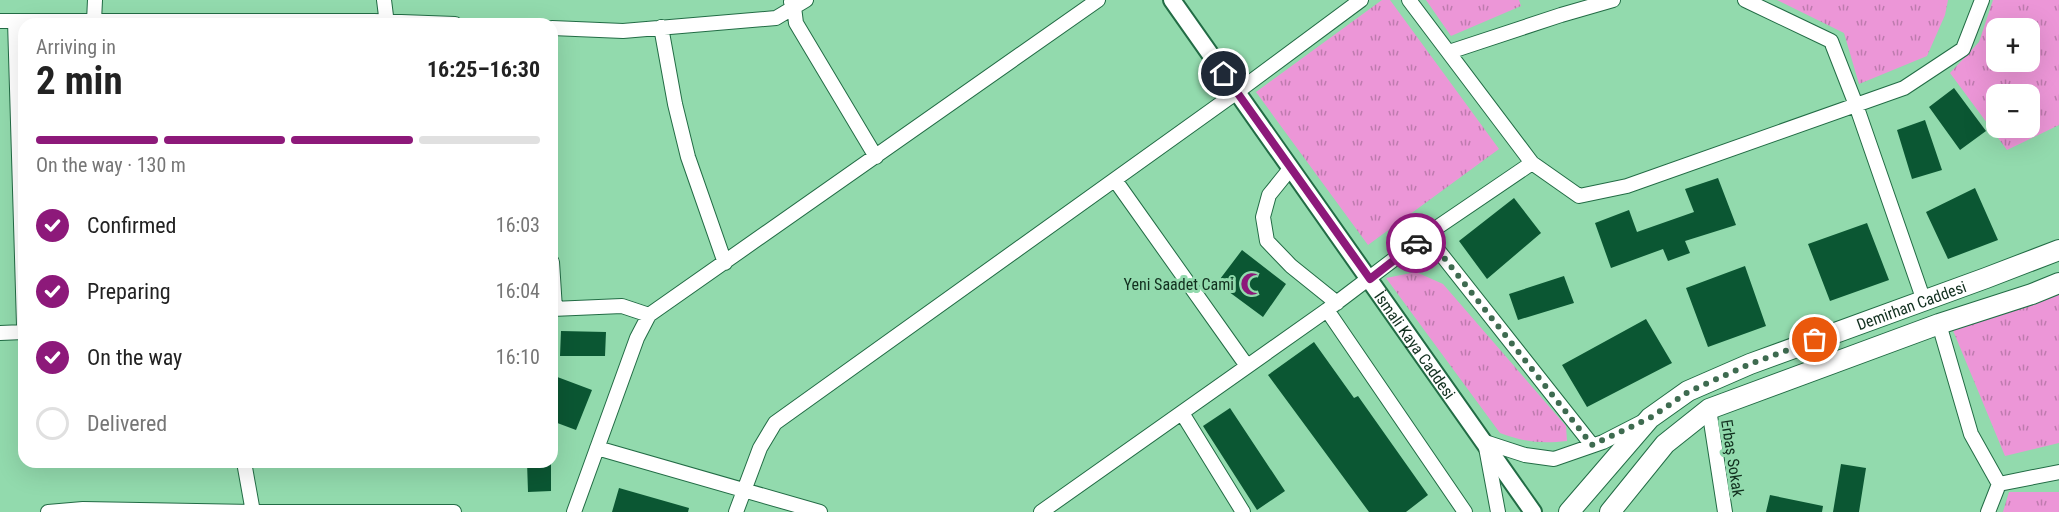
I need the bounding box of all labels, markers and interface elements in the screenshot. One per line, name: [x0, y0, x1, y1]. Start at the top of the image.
map controls: [1986, 18, 2040, 138]
button: +: [1986, 18, 2040, 72]
text: Arriving in: [36, 35, 116, 59]
pin: [1198, 48, 1249, 99]
text: 16:25–16:30: [427, 57, 540, 82]
icon: home: [1207, 57, 1240, 90]
text: 2 min: [36, 58, 123, 104]
button: −: [1986, 84, 2040, 138]
text: On the way · 130 m: [36, 153, 186, 177]
icon: check: [36, 209, 69, 242]
text: Confirmed: [87, 213, 176, 238]
text: 16:03: [496, 213, 540, 237]
courier: [1386, 213, 1446, 273]
icon: car: [1400, 227, 1433, 260]
mosque icon: Yeni Saadet Cami: [1239, 271, 1265, 297]
icon: check: [36, 275, 69, 308]
place label: Yeni Saadet Cami: [1124, 275, 1234, 294]
street label: Demirhan Caddesi: [1854, 277, 1969, 334]
text: Preparing: [87, 279, 171, 304]
text: 16:04: [496, 279, 540, 303]
street label: İsmali Kaya Caddesi: [1370, 288, 1459, 403]
pin: [1789, 314, 1840, 365]
icon: bag: [1798, 323, 1831, 356]
icon: check: [36, 341, 69, 374]
text: On the way: [87, 345, 182, 370]
text: 16:10: [496, 345, 540, 369]
text: Delivered: [87, 411, 167, 436]
street label: Erbaş Sokak: [1717, 418, 1748, 499]

